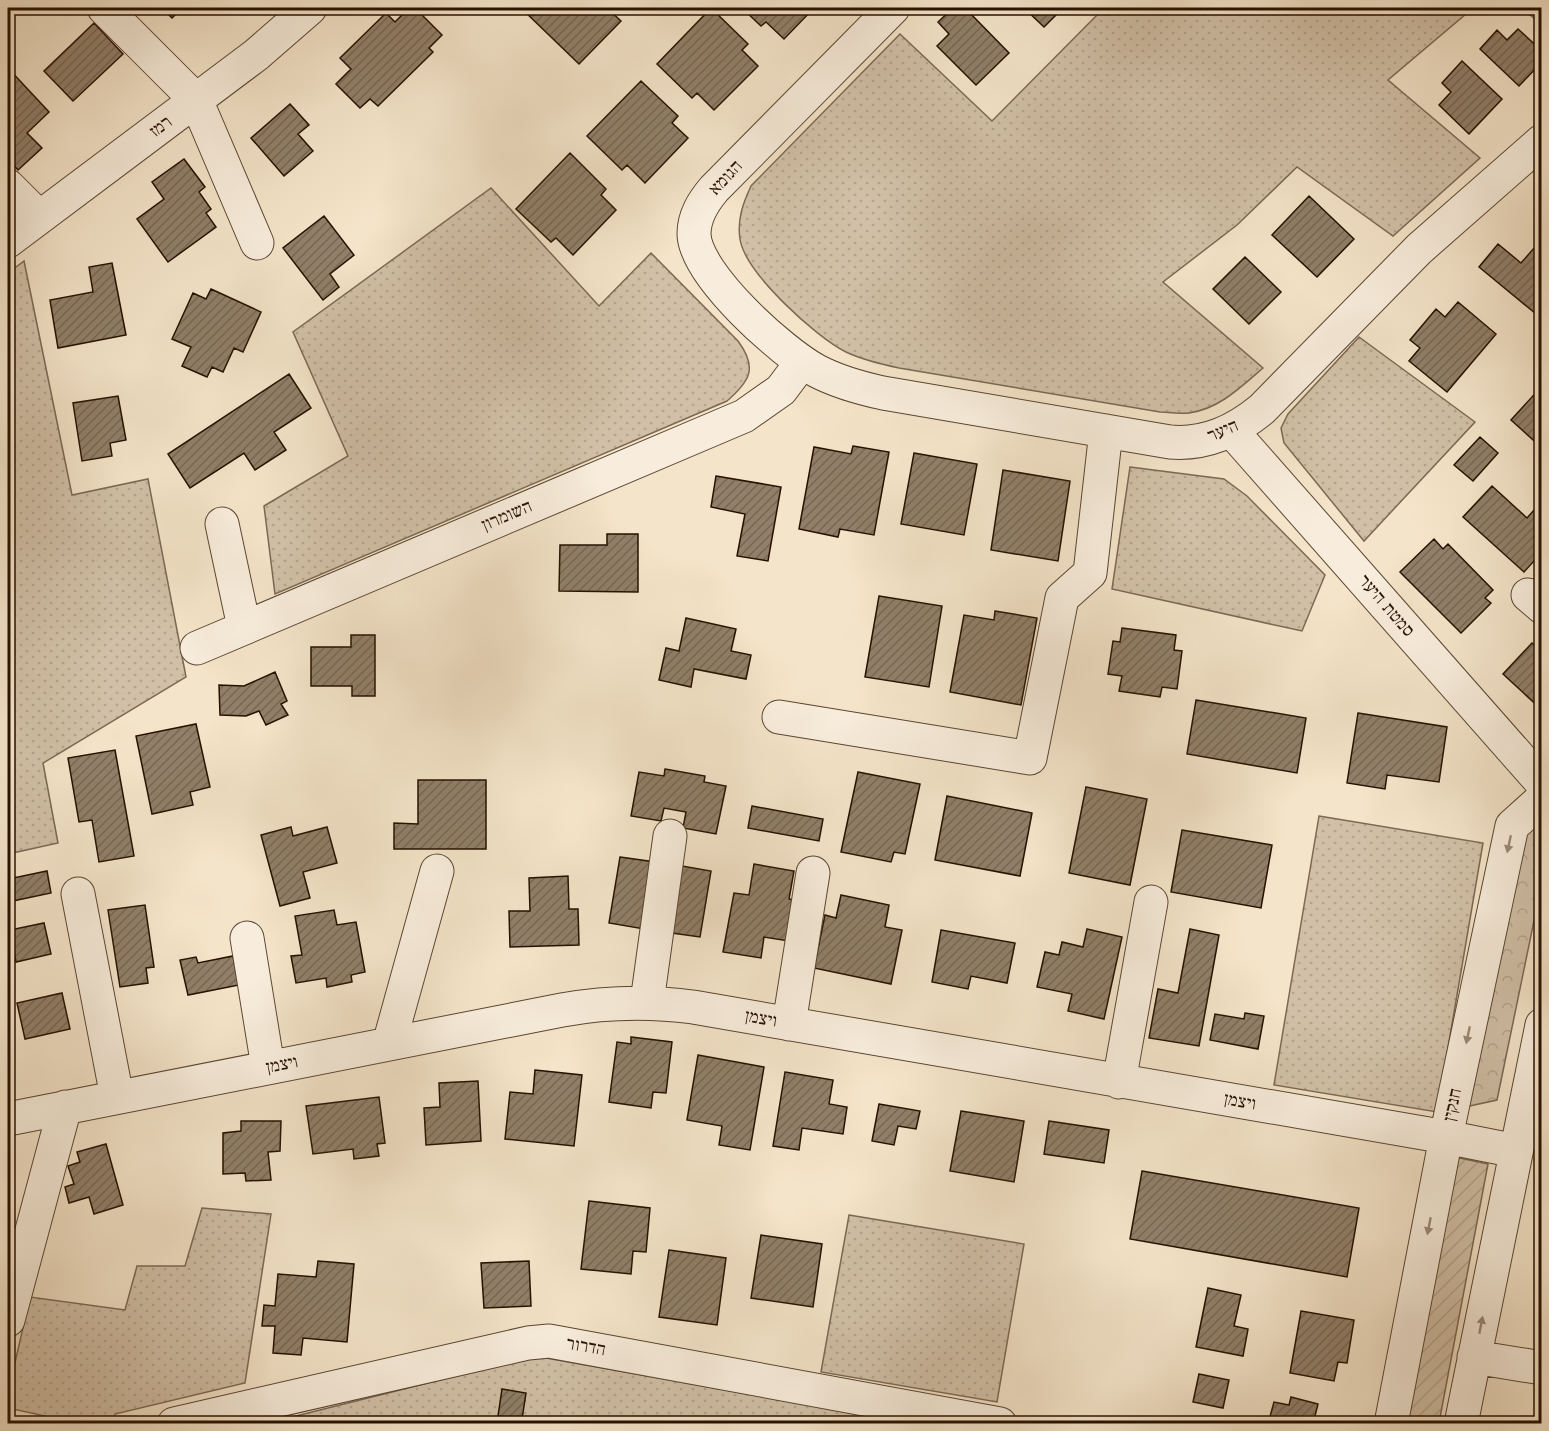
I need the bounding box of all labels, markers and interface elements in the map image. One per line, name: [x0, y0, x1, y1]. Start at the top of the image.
street label: רמז: [146, 113, 176, 141]
street label: הגומא: [706, 157, 746, 199]
street label: היער: [1205, 417, 1241, 445]
street label: השומרון: [479, 497, 535, 535]
street label: סמטת היער: [1355, 572, 1417, 640]
one-way arrow: [1503, 835, 1513, 853]
street label: ויצמן: [744, 1007, 778, 1031]
one-way arrow: [1463, 1025, 1472, 1044]
street label: ויצמן: [264, 1053, 300, 1077]
street label: חנקין: [1441, 1087, 1465, 1123]
street label: ויצמן: [1223, 1090, 1257, 1114]
one-way arrow: [1424, 1216, 1433, 1235]
one-way arrow: [1477, 1315, 1486, 1334]
street label: הדרור: [565, 1335, 607, 1359]

